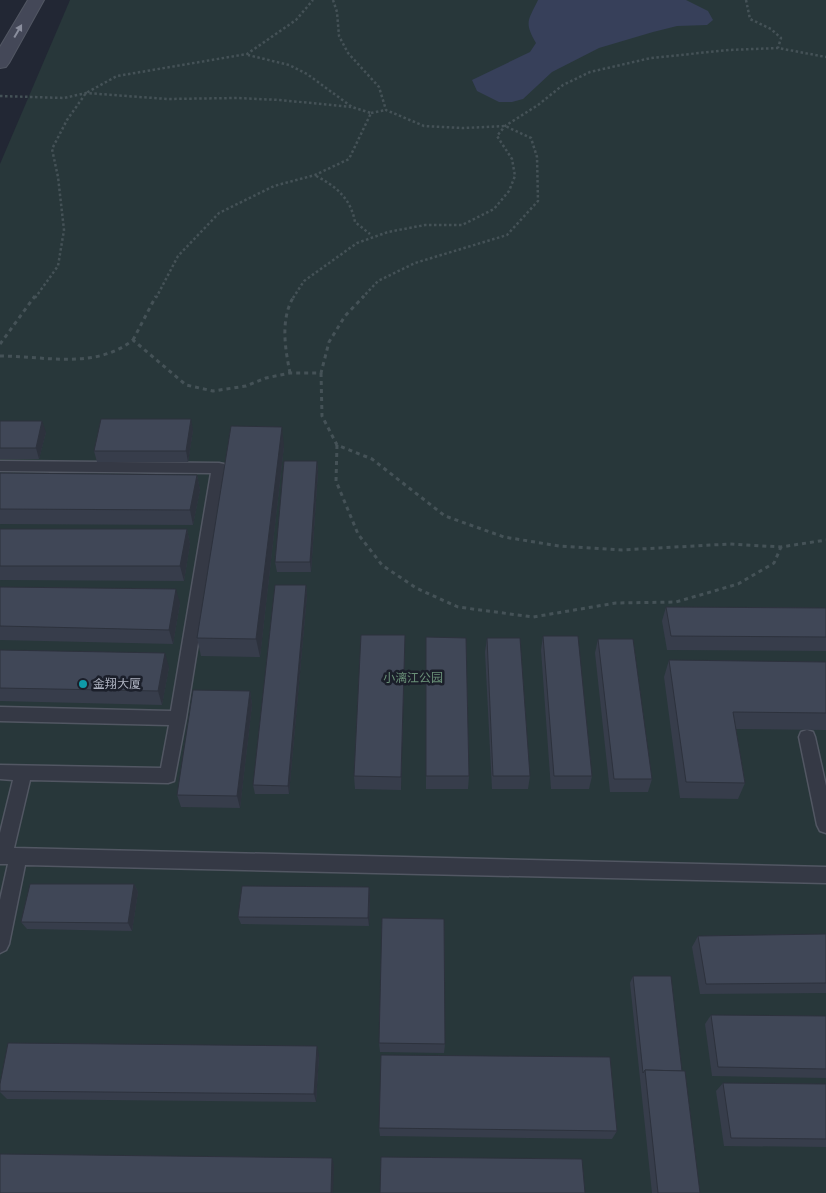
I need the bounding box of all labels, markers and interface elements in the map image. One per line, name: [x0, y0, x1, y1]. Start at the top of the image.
one-way arrow: [14, 24, 22, 39]
park label: 小漓江公园: [383, 670, 443, 685]
place label: 金翔大厦: [93, 676, 141, 691]
marker: 金翔大厦: [77, 678, 89, 690]

